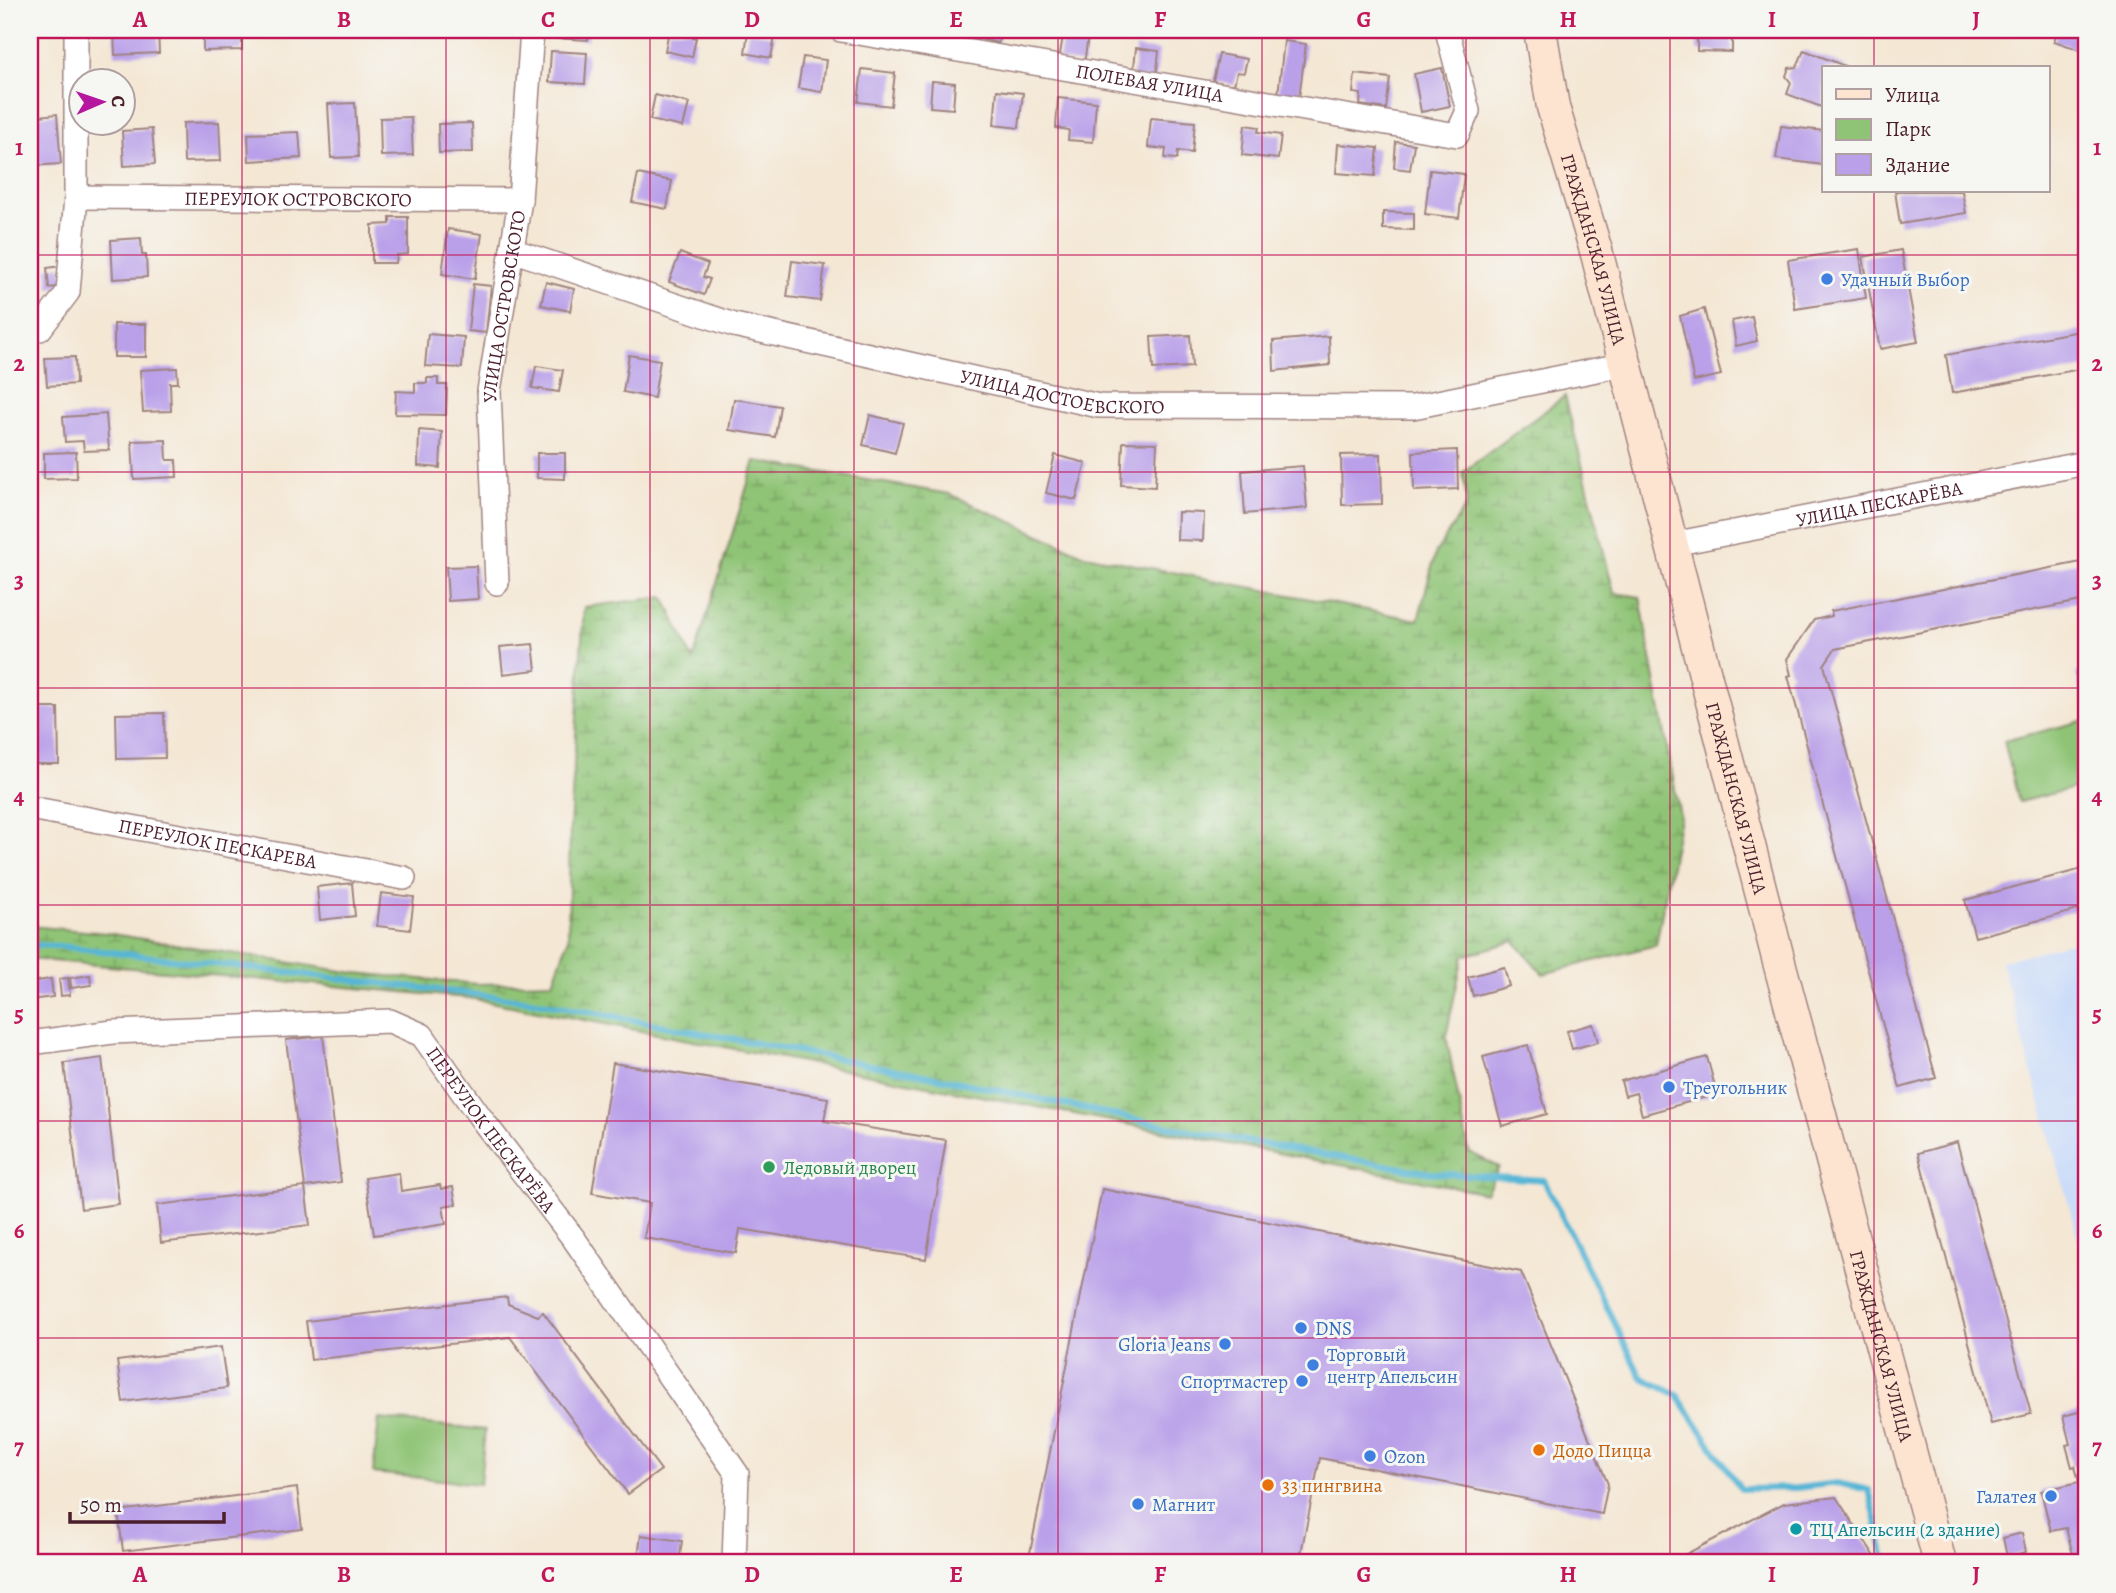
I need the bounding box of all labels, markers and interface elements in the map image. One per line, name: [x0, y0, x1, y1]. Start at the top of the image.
text: A: [132, 4, 148, 35]
text: B: [337, 4, 351, 35]
text: C: [541, 4, 555, 35]
text: D: [744, 4, 760, 35]
text: E: [949, 4, 963, 35]
text: F: [1154, 4, 1167, 35]
text: G: [1356, 4, 1372, 35]
text: H: [1559, 4, 1577, 35]
text: I: [1768, 4, 1776, 35]
text: J: [1972, 4, 1980, 35]
street label: ПОЛЕВАЯ УЛИЦА: [1074, 58, 1226, 109]
north arrow: [66, 66, 136, 136]
legend: [1822, 66, 2050, 192]
text: Улица: [1885, 81, 1940, 109]
text: С: [105, 95, 131, 108]
text: Парк: [1885, 115, 1931, 143]
text: 1: [15, 132, 23, 163]
text: 1: [2093, 132, 2101, 163]
street label: ГРАЖДАНСКАЯ УЛИЦА: [1554, 151, 1632, 349]
text: Здание: [1885, 151, 1950, 179]
street label: ПЕРЕУЛОК ОСТРОВСКОГО: [184, 186, 412, 213]
street label: УЛИЦА ОСТРОВСКОГО: [477, 208, 532, 403]
place label: Удачный Выбор: [1841, 267, 1970, 293]
marker: Удачный Выбор: [1819, 271, 1835, 287]
text: 2: [13, 348, 25, 379]
text: 2: [2091, 348, 2103, 379]
street label: УЛИЦА ДОСТОЕВСКОГО: [958, 364, 1164, 420]
street label: УЛИЦА ПЕСКАРЁВА: [1794, 475, 1965, 534]
text: 3: [14, 565, 24, 596]
text: 3: [2092, 565, 2102, 596]
street label: ГРАЖДАНСКАЯ УЛИЦА: [1699, 699, 1773, 898]
text: 4: [14, 781, 25, 812]
text: 4: [2092, 781, 2103, 812]
street label: ПЕРЕУЛОК ПЕСКАРЕВА: [116, 813, 320, 876]
text: 5: [14, 998, 24, 1029]
text: 5: [2092, 998, 2102, 1029]
street label: ПЕРЕУЛОК ПЕСКАРЁВА: [420, 1041, 562, 1219]
place label: Треугольник: [1683, 1075, 1788, 1101]
marker: Треугольник: [1661, 1079, 1677, 1095]
place label: Ледовый дворец: [783, 1155, 916, 1181]
marker: Ледовый дворец: [761, 1159, 777, 1175]
text: 6: [14, 1215, 25, 1246]
text: 6: [2092, 1215, 2103, 1246]
street label: ГРАЖДАНСКАЯ УЛИЦА: [1843, 1247, 1919, 1446]
place label: DNS: [1315, 1316, 1352, 1342]
marker: DNS: [1293, 1320, 1309, 1336]
place label: Gloria Jeans: [1118, 1332, 1211, 1358]
marker: Gloria Jeans: [1217, 1336, 1233, 1352]
place label: Торговый центр Апельсин: [1327, 1342, 1458, 1390]
marker: Торговый центр Апельсин: [1305, 1357, 1321, 1373]
place label: Спортмастер: [1181, 1369, 1288, 1395]
marker: Спортмастер: [1294, 1373, 1310, 1389]
text: 7: [14, 1431, 24, 1462]
text: 7: [2092, 1431, 2102, 1462]
place label: Додо Пицца: [1553, 1438, 1652, 1464]
marker: Додо Пицца: [1531, 1442, 1547, 1458]
place label: Ozon: [1384, 1444, 1426, 1470]
marker: Ozon: [1362, 1448, 1378, 1464]
place label: 33 пингвина: [1282, 1473, 1383, 1499]
marker: 33 пингвина: [1260, 1477, 1276, 1493]
scale bar: [70, 1481, 224, 1525]
place label: Галатея: [1976, 1484, 2037, 1510]
marker: Галатея: [2043, 1488, 2059, 1504]
text: 50 m: [80, 1491, 122, 1519]
place label: Магнит: [1152, 1492, 1216, 1518]
marker: Магнит: [1130, 1496, 1146, 1512]
place label: ТЦ Апельсин (2 здание): [1810, 1517, 2000, 1543]
marker: ТЦ Апельсин (2 здание): [1788, 1521, 1804, 1537]
text: A: [132, 1559, 148, 1590]
text: B: [337, 1559, 351, 1590]
text: C: [541, 1559, 555, 1590]
text: D: [744, 1559, 760, 1590]
text: E: [949, 1559, 963, 1590]
text: F: [1154, 1559, 1167, 1590]
text: G: [1356, 1559, 1372, 1590]
text: H: [1559, 1559, 1577, 1590]
text: I: [1768, 1559, 1776, 1590]
text: J: [1972, 1559, 1980, 1590]

